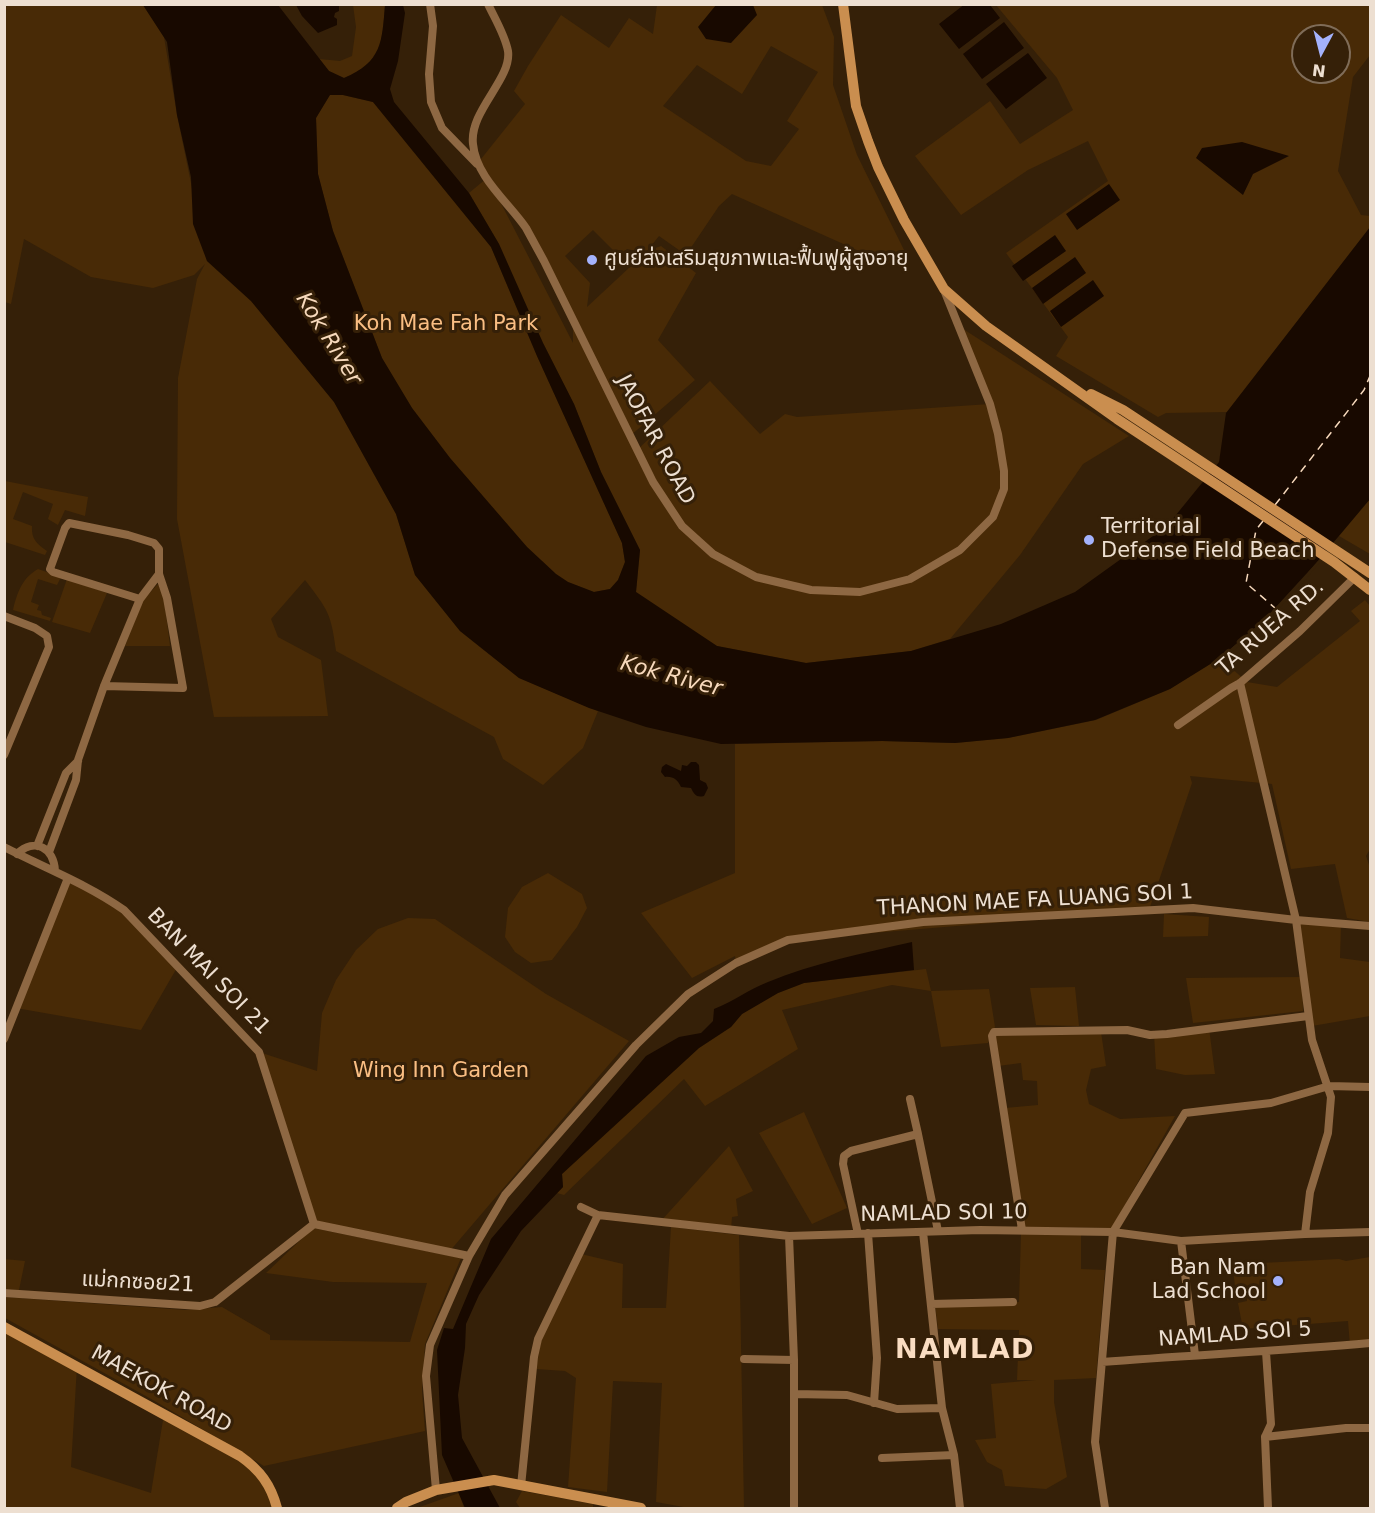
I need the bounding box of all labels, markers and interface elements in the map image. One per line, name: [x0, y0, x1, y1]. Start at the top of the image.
north arrow: [1291, 24, 1351, 84]
text: N: [1311, 60, 1327, 81]
place label: ศูนย์ส่งเสริมสุขภาพและฟื้นฟูผู้สูงอายุ: [604, 247, 909, 273]
marker: ศูนย์ส่งเสริมสุขภาพและฟื้นฟูผู้สูงอายุ: [585, 253, 599, 267]
water label: Kok River: [289, 288, 367, 390]
park label: Koh Mae Fah Park: [354, 312, 538, 338]
street label: JAOFAR ROAD: [610, 371, 700, 509]
place label: Territorial Defense Field Beach: [1101, 515, 1314, 565]
marker: Territorial Defense Field Beach: [1082, 533, 1096, 547]
street label: TA RUEA RD.: [1212, 575, 1330, 681]
water label: Kok River: [617, 651, 725, 703]
street label: THANON MAE FA LUANG SOI 1: [876, 880, 1194, 922]
street label: BAN MAI SOI 21: [141, 904, 275, 1040]
park label: Wing Inn Garden: [353, 1059, 529, 1085]
street label: NAMLAD SOI 10: [860, 1200, 1028, 1228]
place label: Ban Nam Lad School: [1152, 1256, 1266, 1306]
street label: แม่กกซอย21: [81, 1267, 195, 1299]
marker: Ban Nam Lad School: [1271, 1274, 1285, 1288]
street label: NAMLAD SOI 5: [1157, 1317, 1313, 1353]
district label: NAMLAD: [895, 1335, 1035, 1367]
street label: MAEKOK ROAD: [86, 1341, 236, 1439]

